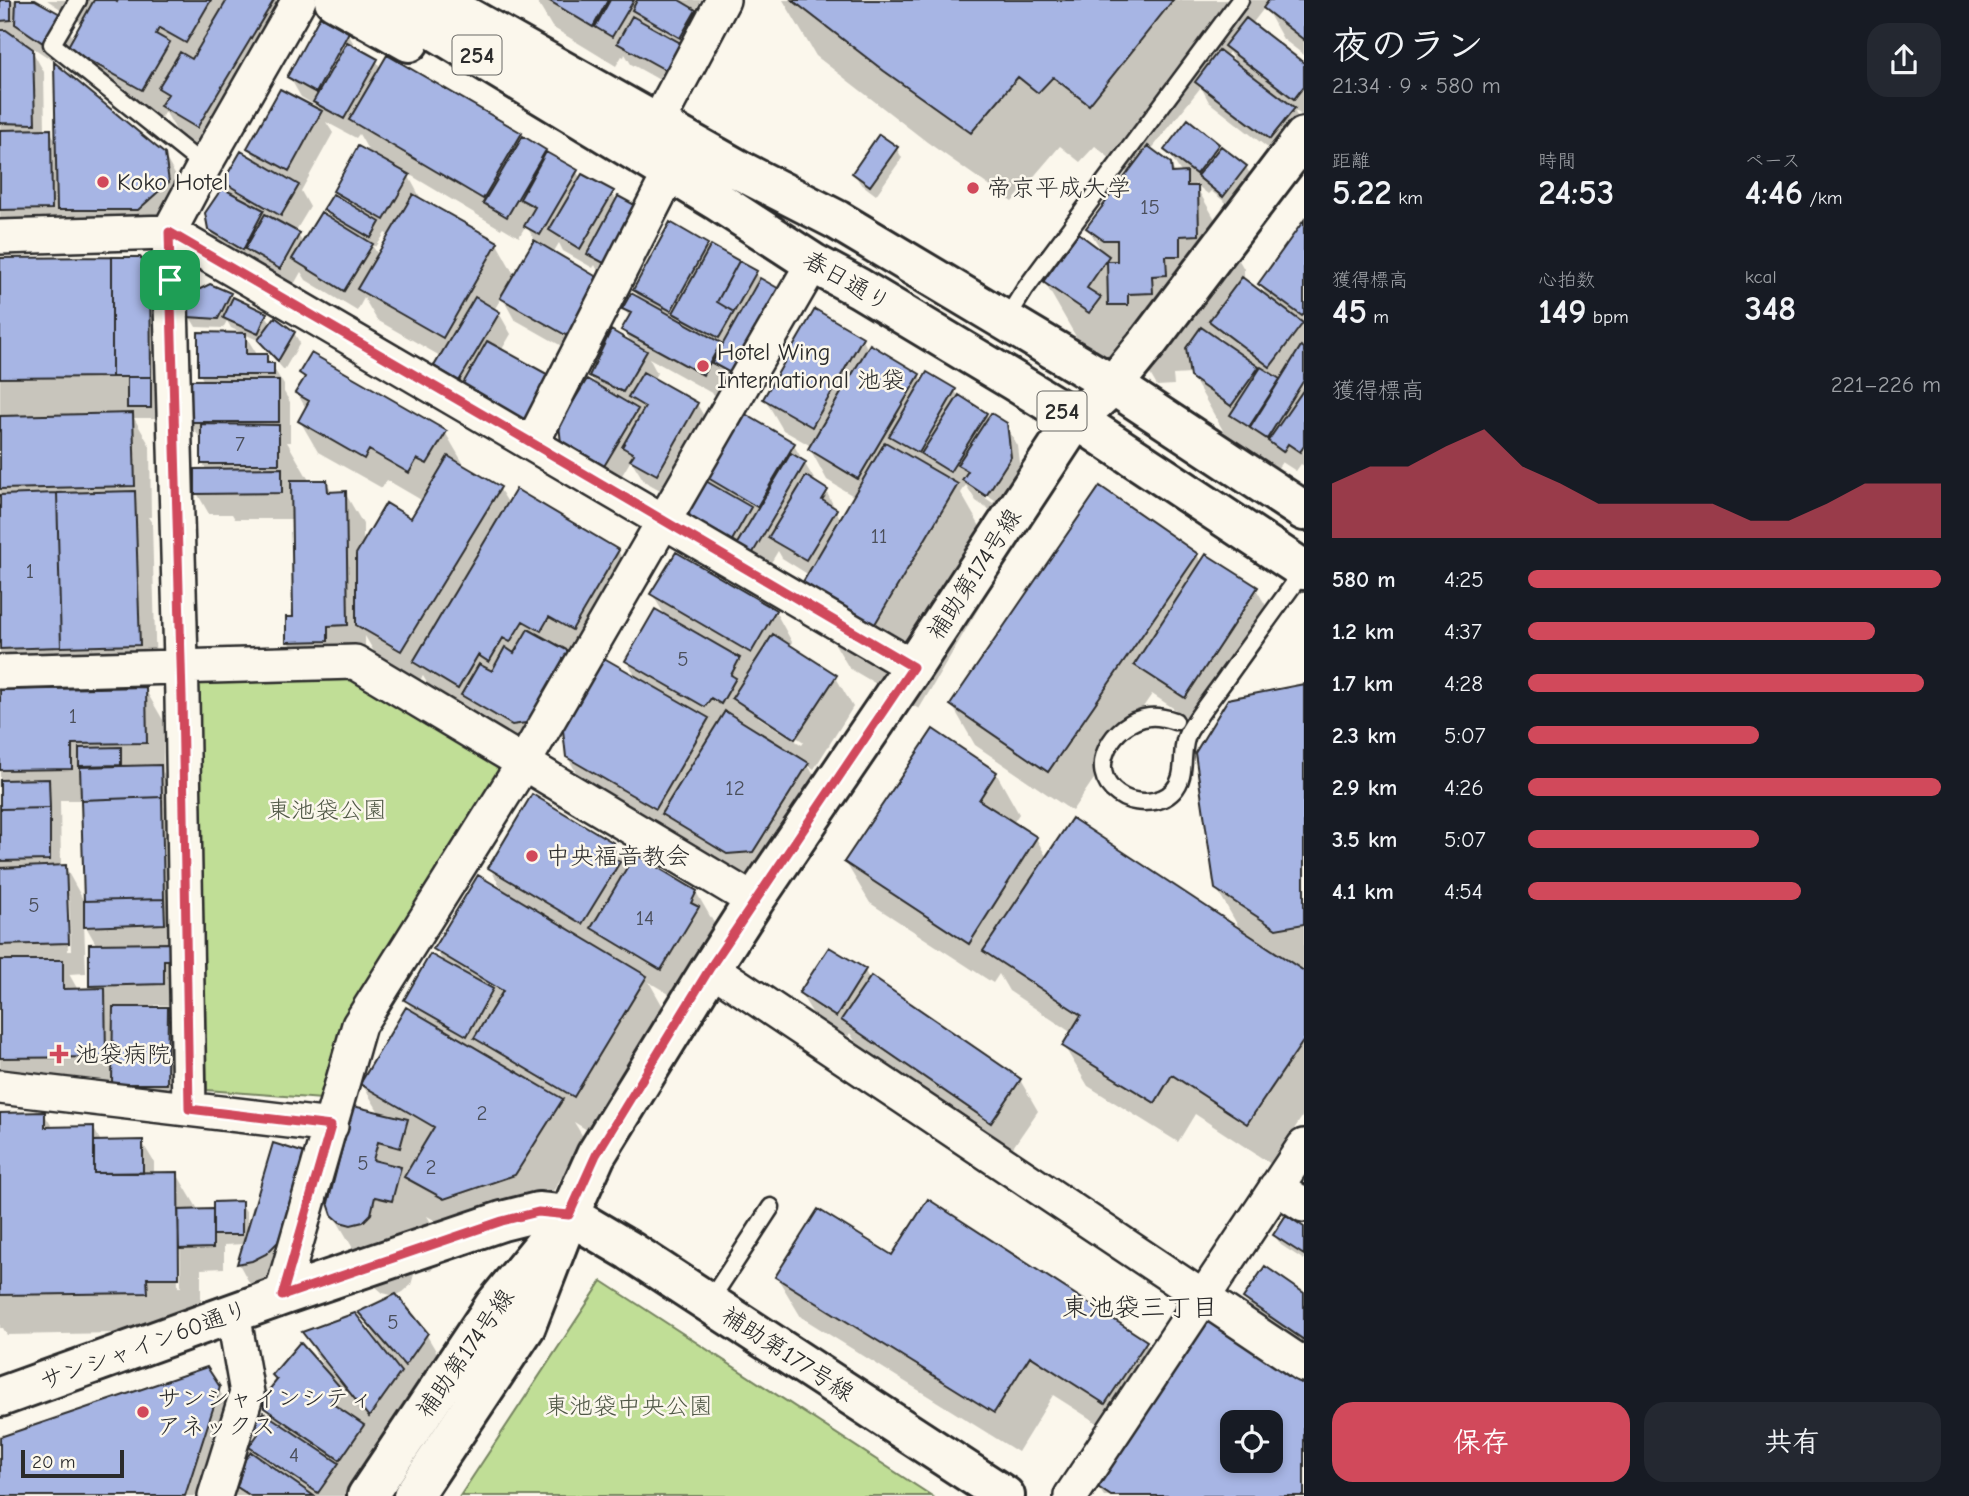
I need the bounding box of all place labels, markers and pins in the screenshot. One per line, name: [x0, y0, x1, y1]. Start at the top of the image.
place label: Koko Hotel: [117, 168, 228, 196]
marker: Koko Hotel: [95, 174, 111, 190]
place label: 帝京平成大学: [987, 174, 1131, 202]
marker: 帝京平成大学: [965, 180, 981, 196]
pin: [140, 250, 200, 310]
place label: Hotel Wing International 池袋: [717, 338, 905, 394]
marker: Hotel Wing International 池袋: [695, 358, 711, 374]
place label: 中央福音教会: [546, 842, 690, 870]
marker: 中央福音教会: [524, 848, 540, 864]
place label: 池袋病院: [75, 1040, 171, 1068]
marker: 池袋病院: [49, 1044, 69, 1064]
place label: サンシャインシティ アネックス: [157, 1384, 373, 1440]
marker: サンシャインシティ アネックス: [135, 1404, 151, 1420]

